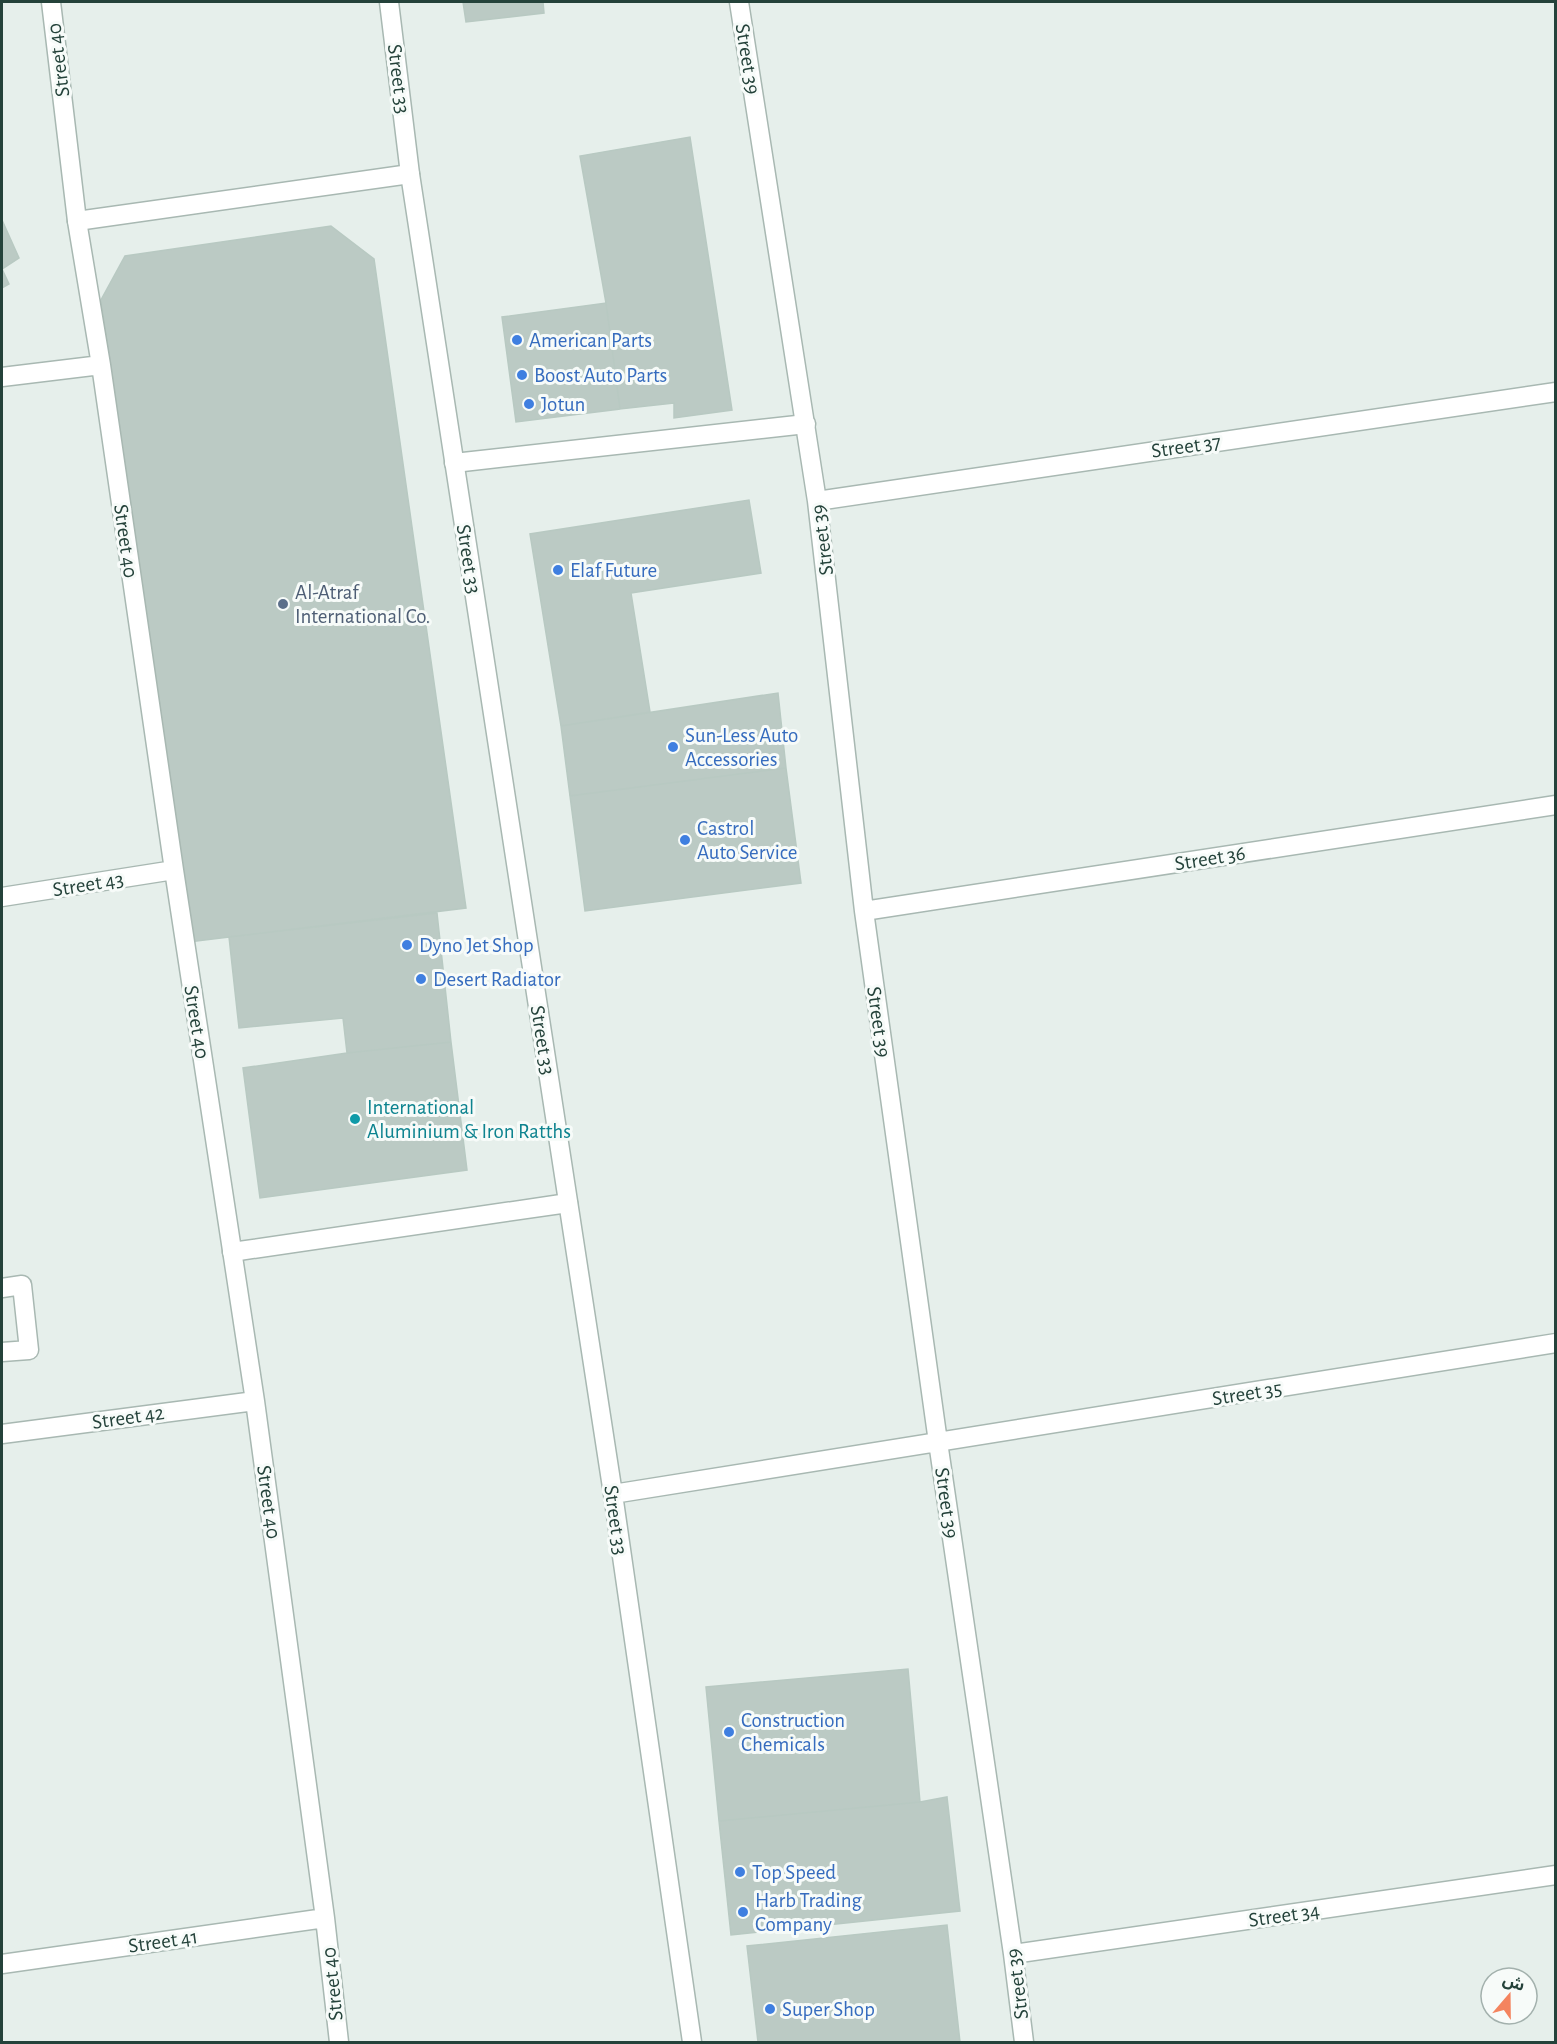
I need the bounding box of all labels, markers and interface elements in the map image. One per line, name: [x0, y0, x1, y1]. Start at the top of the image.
street label: Street 40: [44, 22, 73, 98]
street label: Street 39: [732, 22, 763, 96]
street label: Street 33: [384, 43, 413, 115]
place label: American Parts: [529, 330, 652, 351]
marker: American Parts: [510, 333, 524, 347]
place label: Boost Auto Parts: [534, 365, 667, 386]
marker: Boost Auto Parts: [515, 368, 529, 382]
place label: Jotun: [541, 394, 585, 415]
marker: Jotun: [522, 397, 536, 411]
street label: Street 37: [1150, 431, 1223, 462]
street label: Street 40: [110, 503, 141, 579]
street label: Street 39: [808, 503, 837, 577]
street label: Street 33: [453, 523, 484, 595]
place label: Elaf Future: [570, 560, 657, 581]
marker: Elaf Future: [551, 563, 565, 577]
place label: Al-Atraf International Co.: [295, 582, 430, 627]
marker: Al-Atraf International Co.: [276, 597, 290, 611]
place label: Sun-Less Auto Accessories: [685, 725, 798, 770]
marker: Sun-Less Auto Accessories: [666, 740, 680, 754]
place label: Castrol Auto Service: [697, 818, 798, 863]
marker: Castrol Auto Service: [678, 833, 692, 847]
street label: Street 36: [1173, 843, 1247, 874]
street label: Street 43: [51, 869, 125, 900]
place label: Dyno Jet Shop: [419, 935, 534, 956]
marker: Dyno Jet Shop: [400, 938, 414, 952]
place label: Desert Radiator: [433, 969, 561, 990]
marker: Desert Radiator: [414, 972, 428, 986]
street label: Street 40: [180, 984, 213, 1060]
street label: Street 39: [863, 985, 894, 1059]
street label: Street 33: [527, 1004, 558, 1076]
place label: International Aluminium & Iron Ratths: [367, 1097, 571, 1142]
marker: International Aluminium & Iron Ratths: [348, 1112, 362, 1126]
street label: Street 35: [1211, 1378, 1283, 1409]
street label: Street 42: [91, 1402, 165, 1433]
street label: Street 40: [253, 1464, 284, 1540]
street label: Street 39: [931, 1466, 962, 1540]
street label: Street 33: [600, 1484, 631, 1556]
place label: Construction Chemicals: [741, 1710, 845, 1755]
marker: Construction Chemicals: [722, 1725, 736, 1739]
place label: Top Speed: [752, 1862, 836, 1883]
marker: Top Speed: [733, 1865, 747, 1879]
place label: Harb Trading Company: [755, 1890, 862, 1935]
street label: Street 34: [1247, 1900, 1321, 1931]
marker: Harb Trading Company: [736, 1905, 750, 1919]
street label: Street 41: [127, 1926, 199, 1957]
street label: Street 40: [318, 1946, 347, 2022]
street label: Street 39: [1003, 1947, 1032, 2021]
north arrow: [1479, 1966, 1539, 2026]
text: ش: [1500, 1972, 1527, 1995]
place label: Super Shop: [782, 1999, 875, 2020]
marker: Super Shop: [763, 2002, 777, 2016]

